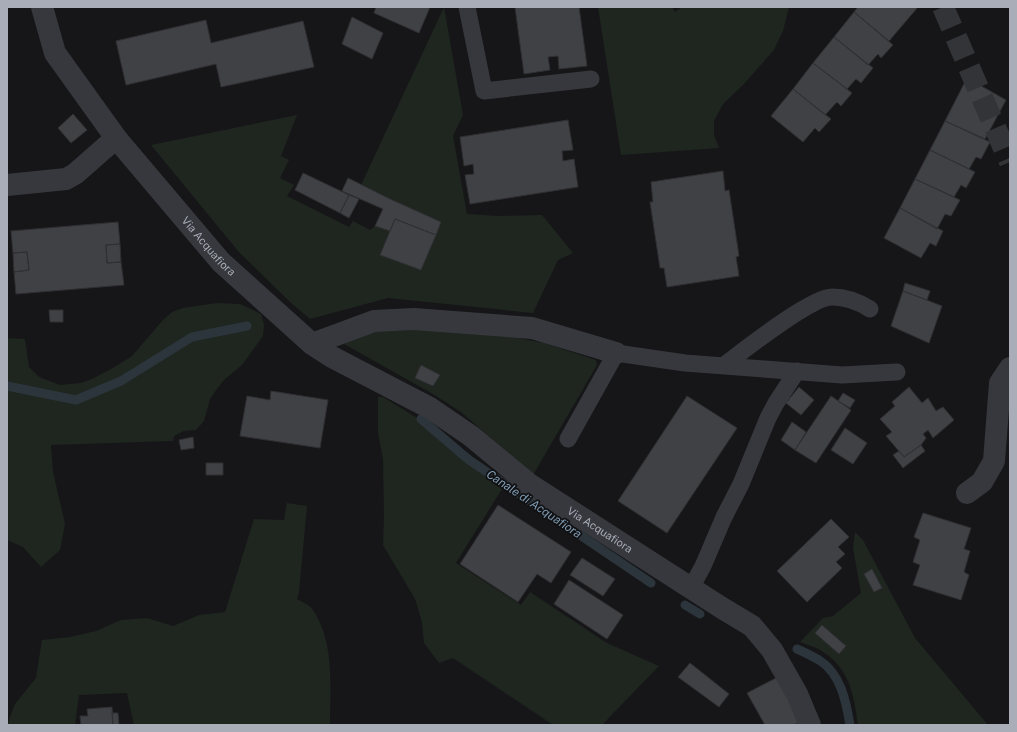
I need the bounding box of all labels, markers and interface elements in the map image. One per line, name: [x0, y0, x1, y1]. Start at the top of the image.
street label: Via Acquafiora: [179, 214, 238, 278]
water label: Canale di Acquafiora: [484, 467, 584, 541]
street label: Via Acquafiora: [565, 504, 635, 555]

